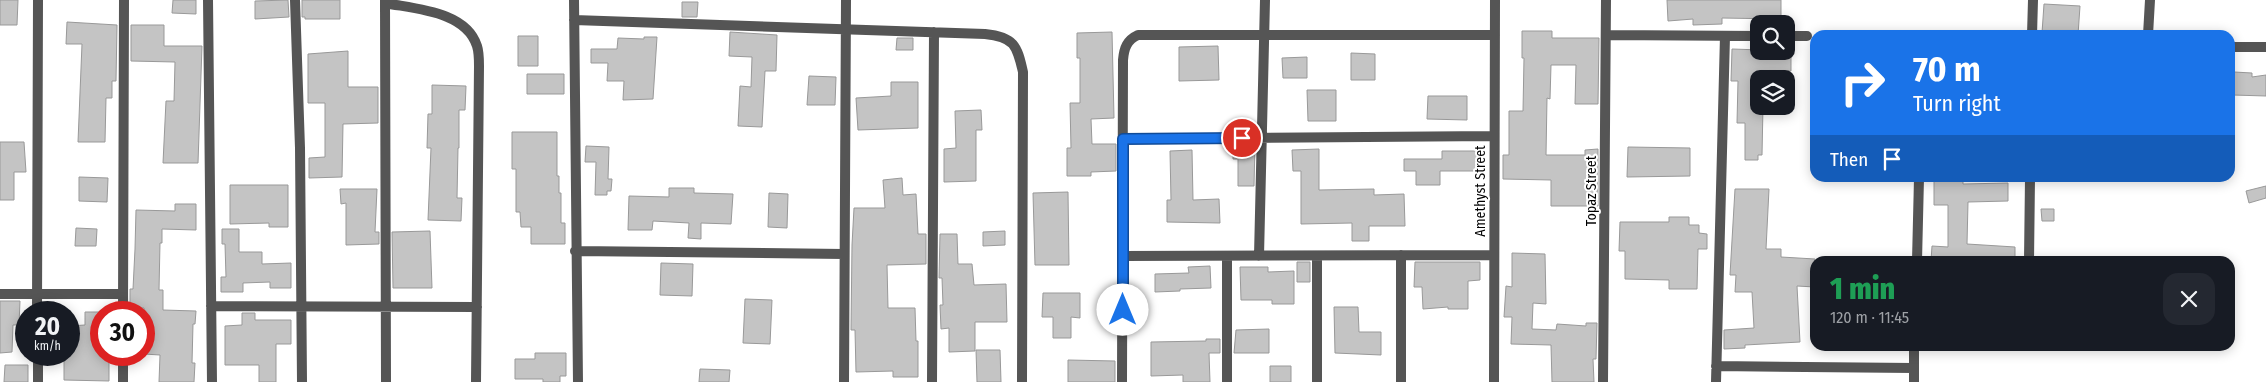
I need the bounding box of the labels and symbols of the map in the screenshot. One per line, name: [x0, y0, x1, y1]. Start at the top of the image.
pin: [1221, 117, 1263, 159]
street label: Amethyst Street: [1472, 145, 1489, 237]
street label: Topaz Street: [1583, 155, 1600, 226]
position arrow: [1096, 283, 1148, 335]
speed limit sign: 30: [90, 301, 155, 366]

